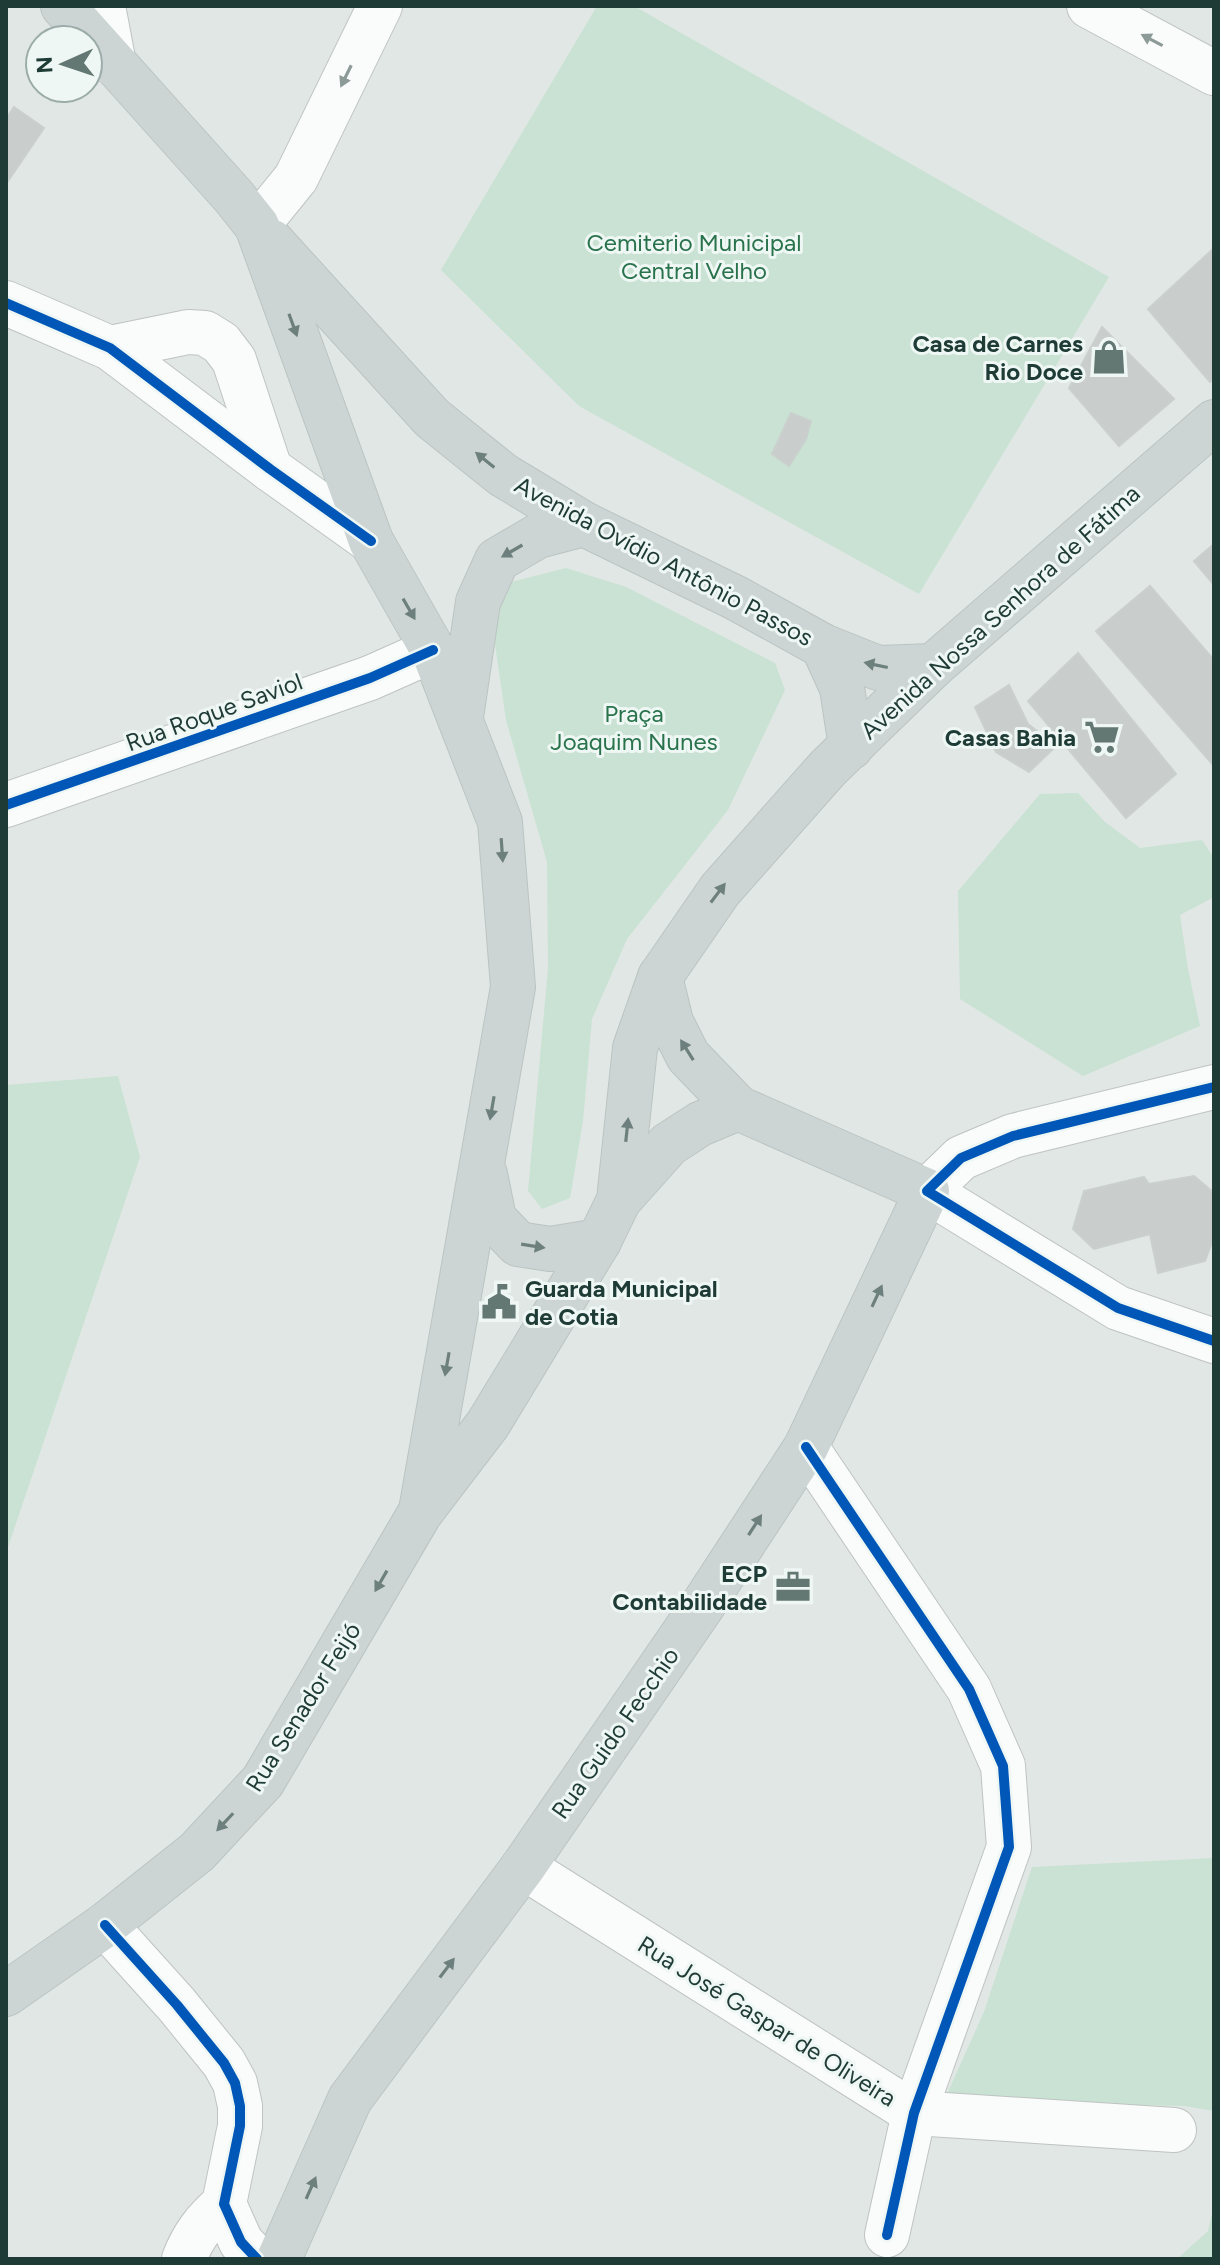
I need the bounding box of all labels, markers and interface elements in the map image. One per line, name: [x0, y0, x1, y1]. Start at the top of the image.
north arrow: [24, 24, 104, 104]
one-way arrow: [1140, 33, 1163, 46]
text: N: [31, 56, 58, 74]
one-way arrow: [339, 64, 353, 88]
park label: Cemiterio Municipal Central Velho: [587, 228, 801, 285]
one-way arrow: [288, 314, 300, 338]
place label: Casa de Carnes Rio Doce: [912, 329, 1083, 386]
shop icon: Casa de Carnes Rio Doce: [1090, 338, 1128, 376]
one-way arrow: [475, 453, 495, 469]
street label: Avenida Ovídio Antônio Passos: [510, 470, 818, 652]
street label: Avenida Nossa Senhora de Fátima: [854, 479, 1146, 745]
one-way arrow: [501, 544, 523, 558]
one-way arrow: [402, 598, 416, 620]
one-way arrow: [863, 658, 888, 670]
street label: Rua Roque Saviol: [122, 667, 306, 757]
park label: Praça Joaquim Nunes: [550, 699, 718, 756]
supermarket icon: Casas Bahia: [1083, 718, 1121, 756]
place label: Casas Bahia: [945, 723, 1076, 752]
one-way arrow: [496, 838, 509, 863]
one-way arrow: [710, 883, 726, 903]
one-way arrow: [680, 1039, 694, 1061]
one-way arrow: [485, 1096, 498, 1121]
one-way arrow: [620, 1117, 633, 1142]
one-way arrow: [520, 1240, 545, 1253]
place label: Guarda Municipal de Cotia: [525, 1274, 718, 1331]
public building icon: Guarda Municipal de Cotia: [480, 1283, 518, 1321]
one-way arrow: [871, 1284, 884, 1307]
one-way arrow: [440, 1352, 452, 1377]
one-way arrow: [748, 1514, 763, 1535]
place label: ECP Contabilidade: [612, 1559, 768, 1616]
office icon: ECP Contabilidade: [774, 1568, 812, 1606]
one-way arrow: [374, 1570, 388, 1592]
street label: Rua Senador Feijó: [239, 1617, 367, 1797]
street label: Rua Guido Fecchio: [545, 1642, 685, 1824]
one-way arrow: [217, 1812, 235, 1831]
street label: Rua José Gaspar de Oliveira: [633, 1929, 901, 2113]
one-way arrow: [439, 1958, 455, 1978]
one-way arrow: [304, 2176, 318, 2200]

